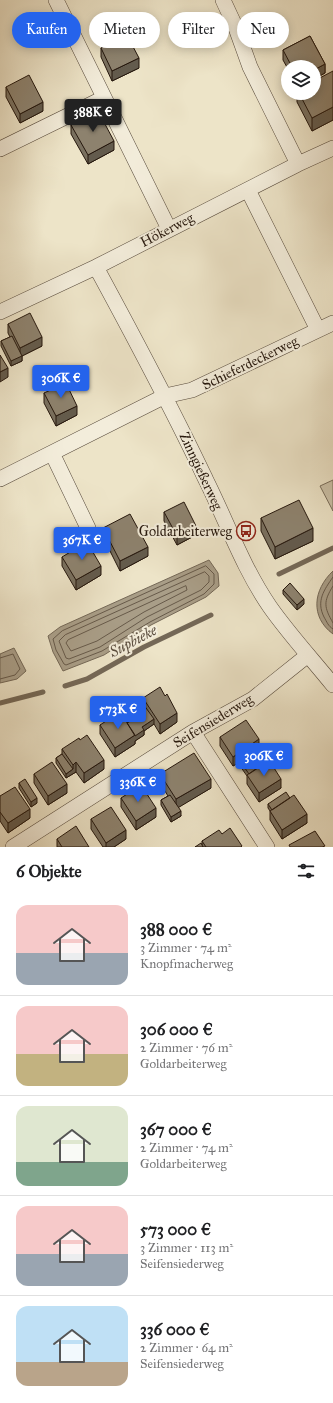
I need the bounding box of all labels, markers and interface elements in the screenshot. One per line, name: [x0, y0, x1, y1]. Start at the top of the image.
chip: Kaufen: [12, 12, 81, 48]
chip: Mieten: [89, 12, 160, 48]
chip: Filter: [168, 12, 229, 48]
chip: Neu: [237, 12, 289, 48]
map controls: [281, 60, 321, 100]
button: layers: [281, 60, 321, 100]
pin: 388K €: [60, 99, 126, 133]
text: 388K €: [74, 104, 112, 120]
street label: Hökerweg: [137, 209, 197, 251]
street label: Schieferdeckerweg: [199, 332, 301, 394]
pin: 306K €: [28, 365, 94, 399]
text: 306K €: [41, 370, 81, 386]
street label: Zinngießerweg: [176, 429, 227, 513]
bus stop icon: Goldarbeiterweg: [235, 520, 257, 542]
place label: Goldarbeiterweg: [139, 523, 232, 540]
pin: 367K €: [49, 527, 115, 561]
text: 367K €: [63, 532, 101, 548]
water label: Supbieke: [105, 621, 161, 662]
street label: Seifensiederweg: [170, 690, 256, 751]
pin: 573K €: [85, 696, 151, 730]
text: 573K €: [99, 701, 137, 717]
pin: 306K €: [231, 743, 297, 777]
text: 306K €: [244, 748, 284, 764]
pin: 336K €: [105, 769, 171, 803]
text: 336K €: [120, 774, 156, 790]
icon: filters: [295, 860, 317, 882]
text: 6 Objekte: [16, 861, 82, 882]
text: 388 000 €: [140, 919, 212, 940]
icon: home: [48, 921, 96, 969]
text: 3 Zimmer · 74 m²: [140, 940, 232, 956]
text: Knopfmacherweg: [140, 956, 233, 972]
text: 306 000 €: [140, 1019, 213, 1040]
icon: home: [48, 1022, 96, 1070]
text: 2 Zimmer · 76 m²: [140, 1040, 233, 1056]
text: Goldarbeiterweg: [140, 1056, 227, 1072]
text: 367 000 €: [140, 1119, 212, 1140]
icon: home: [48, 1122, 96, 1170]
text: 2 Zimmer · 74 m²: [140, 1140, 233, 1156]
text: Goldarbeiterweg: [140, 1156, 227, 1172]
text: 573 000 €: [140, 1219, 211, 1240]
icon: home: [48, 1222, 96, 1270]
text: 3 Zimmer · 113 m²: [140, 1240, 233, 1256]
text: Seifensiederweg: [140, 1256, 224, 1272]
text: 336 000 €: [140, 1319, 210, 1340]
icon: home: [48, 1322, 96, 1370]
text: 2 Zimmer · 64 m²: [140, 1340, 233, 1356]
text: Seifensiederweg: [140, 1356, 224, 1372]

